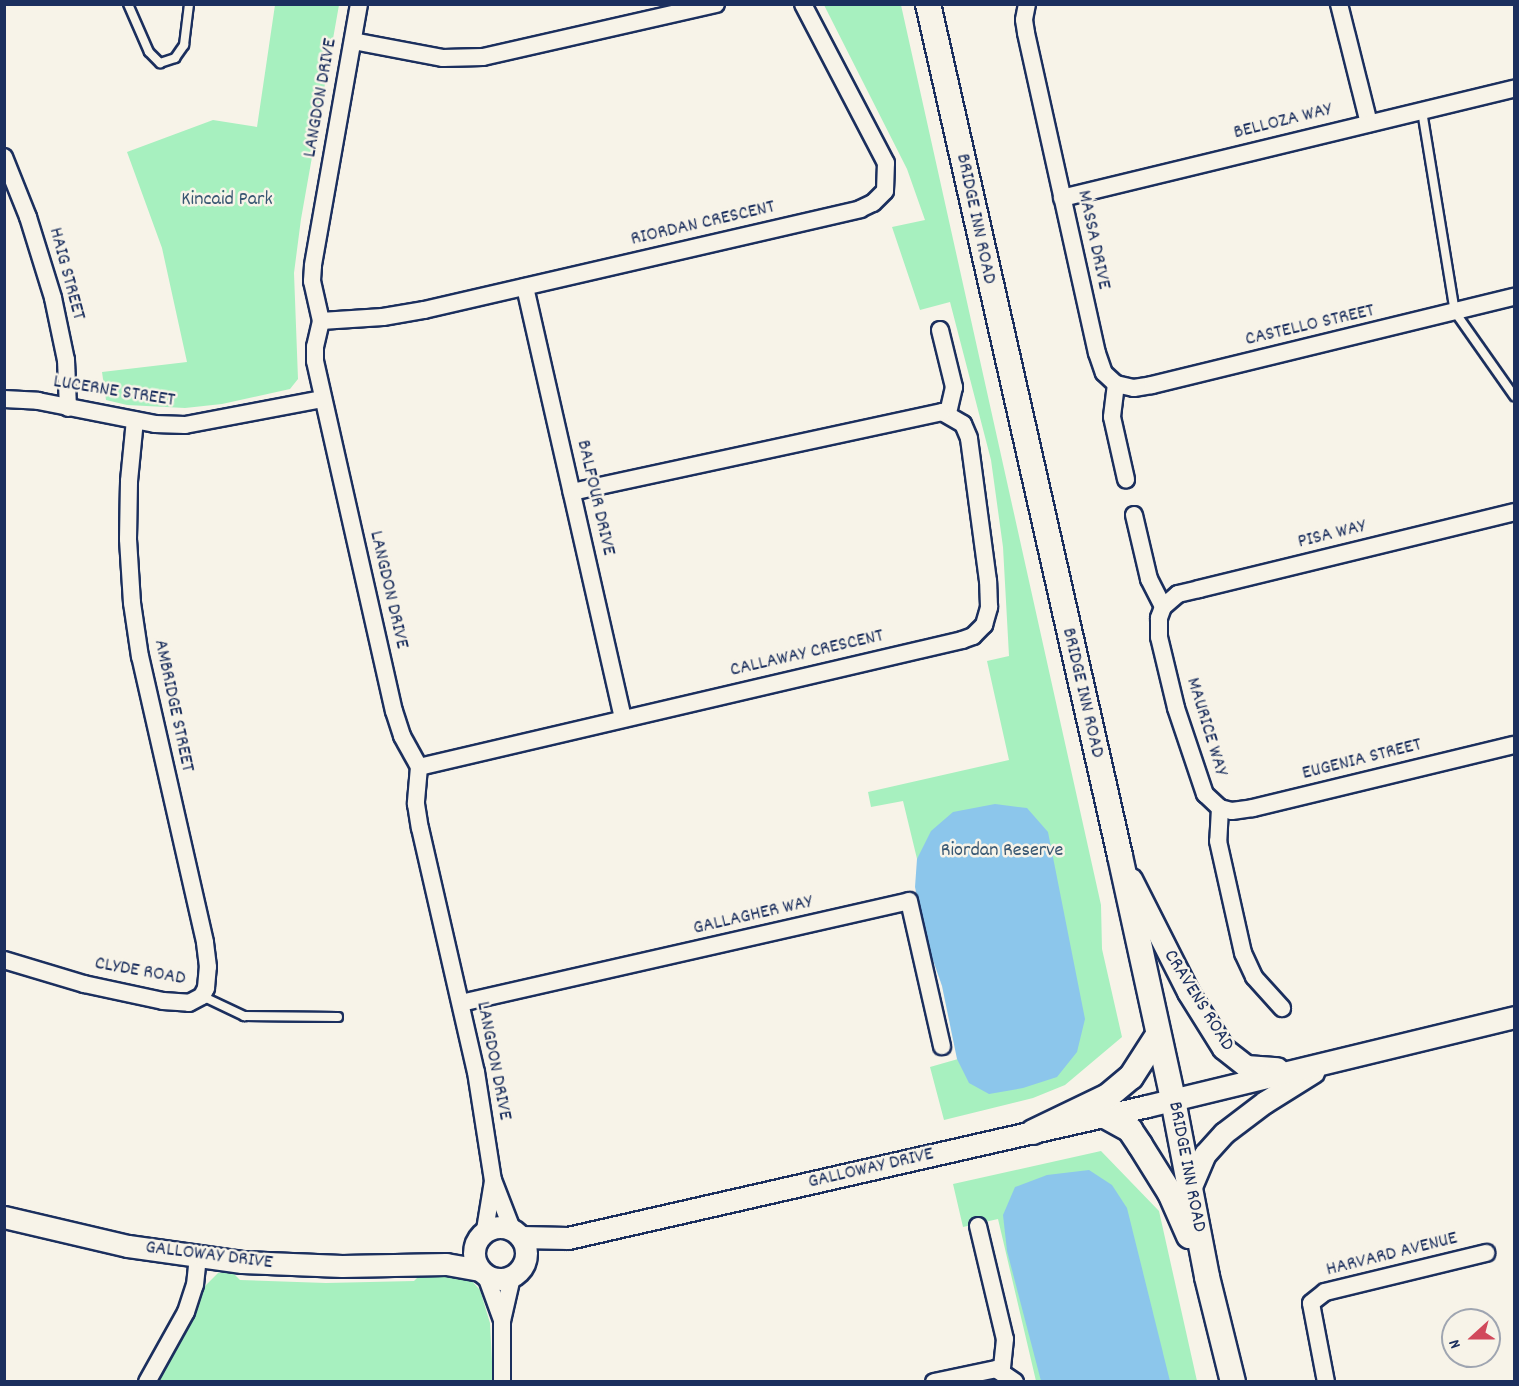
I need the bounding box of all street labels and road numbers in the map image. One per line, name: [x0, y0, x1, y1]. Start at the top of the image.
street label: LANGDON DRIVE: [299, 37, 343, 159]
street label: BELLOZA WAY: [1231, 98, 1335, 146]
street label: BRIDGE INN ROAD: [949, 152, 1001, 286]
street label: MASSA DRIVE: [1071, 188, 1115, 292]
street label: RIORDAN CRESCENT: [629, 196, 777, 252]
street label: HAIG STREET: [42, 225, 90, 323]
street label: CASTELLO STREET: [1243, 299, 1377, 353]
street label: LUCERNE STREET: [51, 371, 177, 413]
street label: BALFOUR DRIVE: [570, 438, 620, 558]
street label: PISA WAY: [1295, 515, 1369, 555]
street label: LANGDON DRIVE: [363, 529, 413, 651]
street label: CALLAWAY CRESCENT: [728, 625, 886, 683]
street label: BRIDGE INN ROAD: [1055, 626, 1109, 760]
street label: AMBRIDGE STREET: [147, 638, 199, 774]
street label: MAURICE WAY: [1180, 675, 1232, 779]
street label: EUGENIA STREET: [1300, 734, 1424, 786]
street label: GALLAGHER WAY: [691, 891, 815, 941]
street label: CRAVENS ROAD: [1157, 946, 1239, 1056]
street label: CLYDE ROAD: [93, 952, 187, 992]
street label: LANGDON DRIVE: [470, 1000, 516, 1122]
street label: BRIDGE INN ROAD: [1162, 1100, 1210, 1234]
street label: GALLOWAY DRIVE: [806, 1143, 936, 1195]
street label: HARVARD AVENUE: [1324, 1227, 1460, 1283]
street label: GALLOWAY DRIVE: [144, 1236, 274, 1276]

